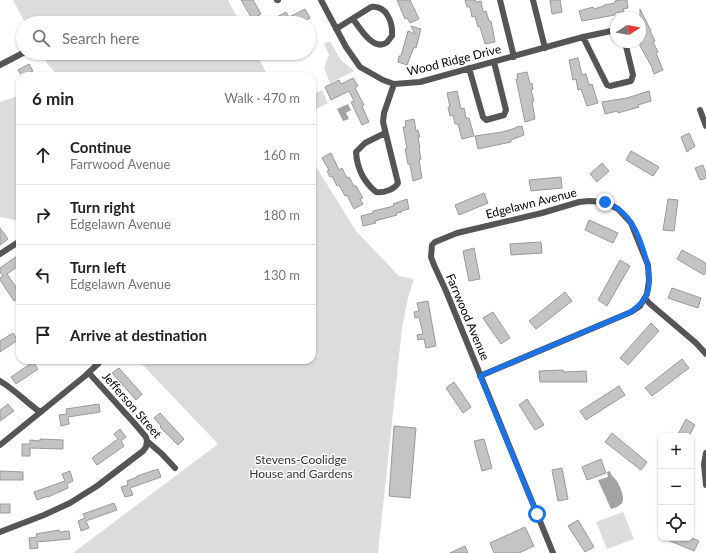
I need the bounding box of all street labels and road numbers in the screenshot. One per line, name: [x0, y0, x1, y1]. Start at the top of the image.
street label: Wood Ridge Drive: [405, 41, 503, 79]
street label: Edgelawn Avenue: [484, 184, 578, 222]
street label: Farrwood Avenue: [443, 271, 493, 363]
street label: Jefferson Street: [99, 369, 165, 442]

